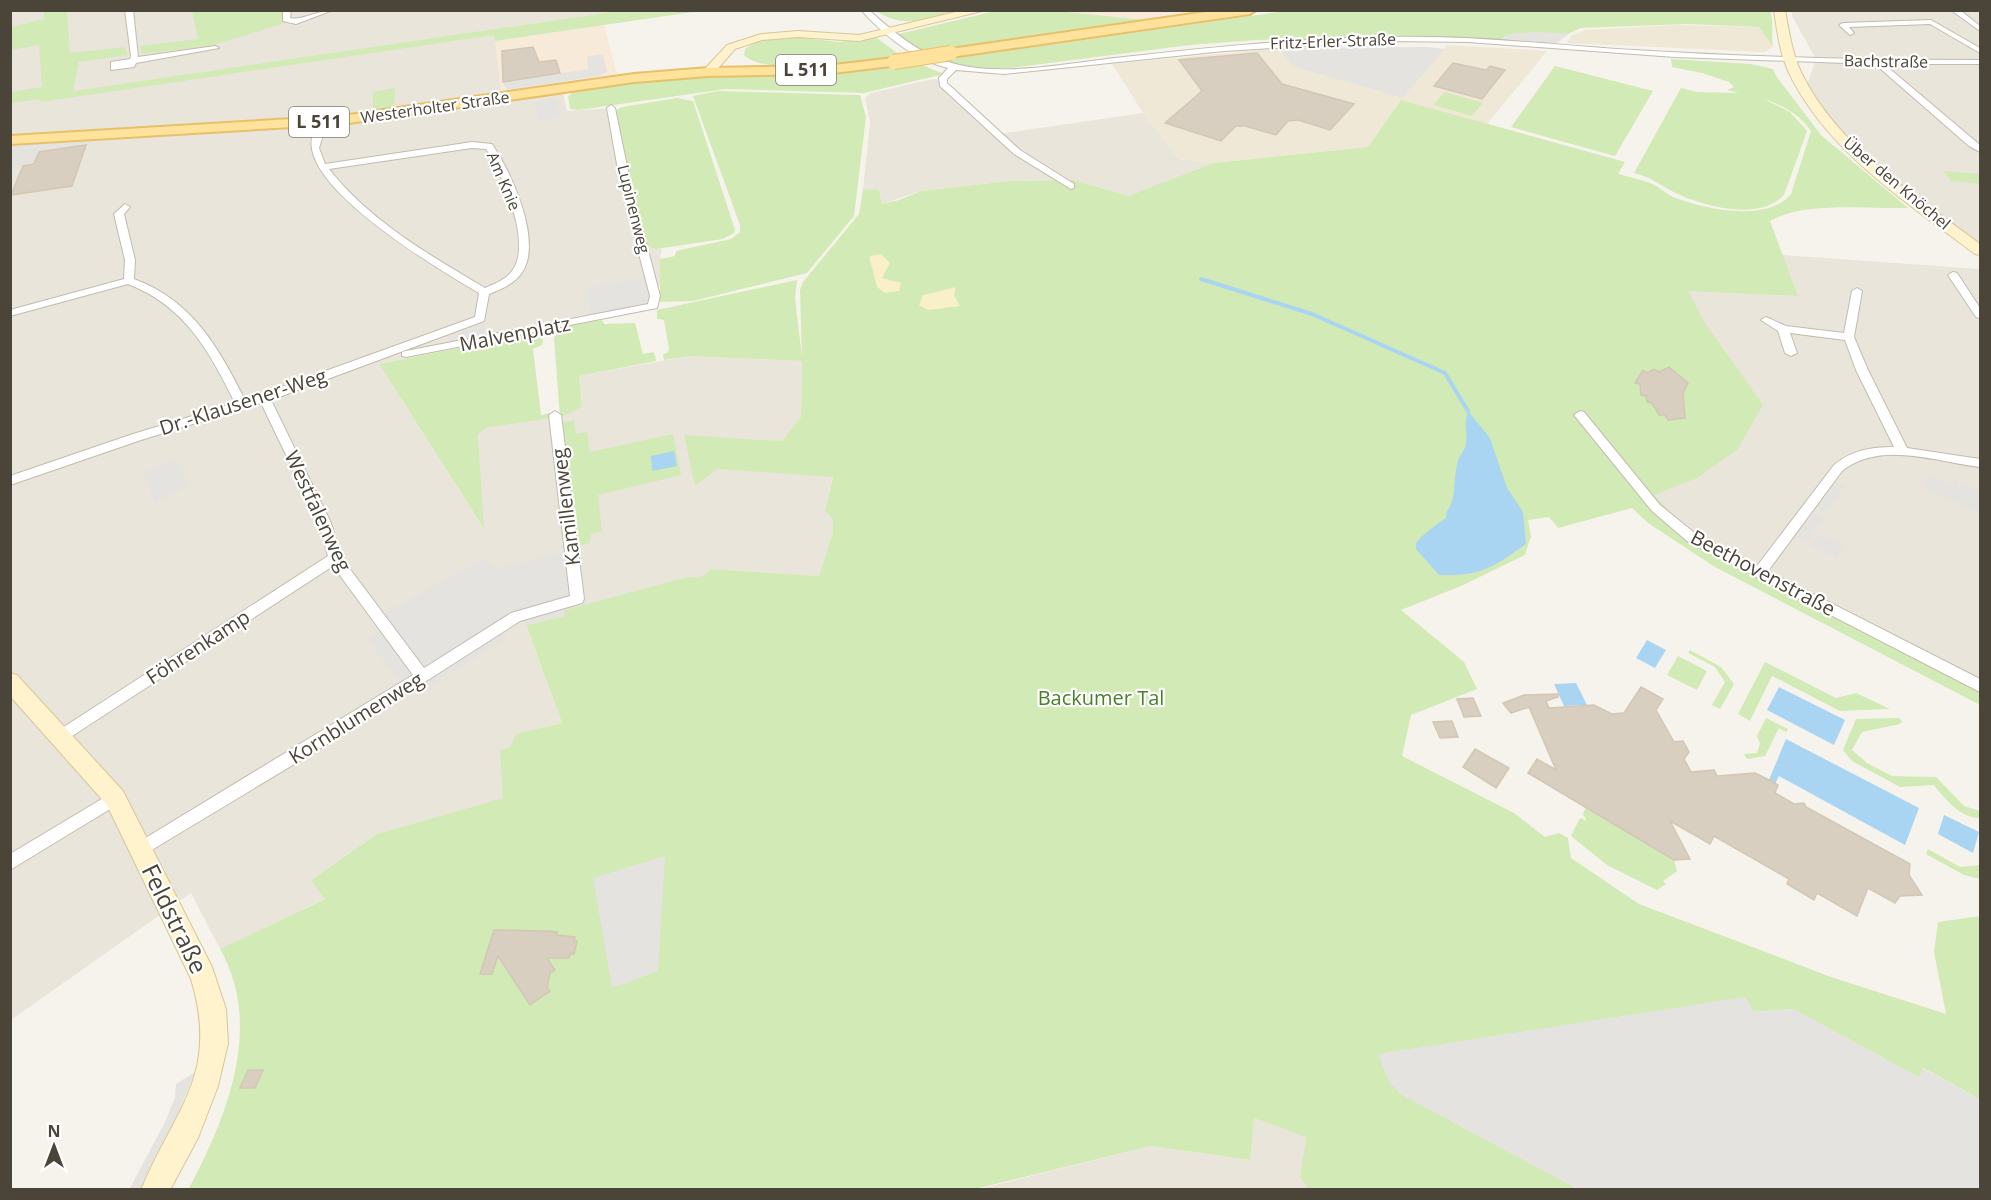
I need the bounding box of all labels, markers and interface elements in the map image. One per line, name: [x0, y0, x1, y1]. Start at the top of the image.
street label: Fritz-Erler-Straße: [1270, 28, 1396, 54]
street label: Bachstraße: [1844, 49, 1928, 73]
road number: L 511: [776, 55, 836, 85]
street label: Westerholter Straße: [359, 86, 511, 128]
road number: L 511: [289, 107, 349, 137]
street label: Über den Knöchel: [1839, 132, 1955, 234]
street label: Am Knie: [482, 148, 526, 214]
street label: Lupinenweg: [612, 162, 656, 256]
street label: Malvenplatz: [457, 310, 573, 357]
street label: Dr.-Klausener-Weg: [156, 362, 330, 441]
street label: Westfalenweg: [279, 446, 358, 576]
street label: Kamillenweg: [545, 447, 586, 567]
street label: Beethovenstraße: [1686, 523, 1840, 622]
street label: Föhrenkamp: [141, 603, 255, 690]
street label: Kornblumenweg: [283, 665, 428, 770]
park label: Backumer Tal: [1038, 684, 1164, 711]
street label: Feldstraße: [135, 858, 216, 979]
north arrow: [24, 1116, 84, 1176]
text: N: [47, 1120, 61, 1142]

